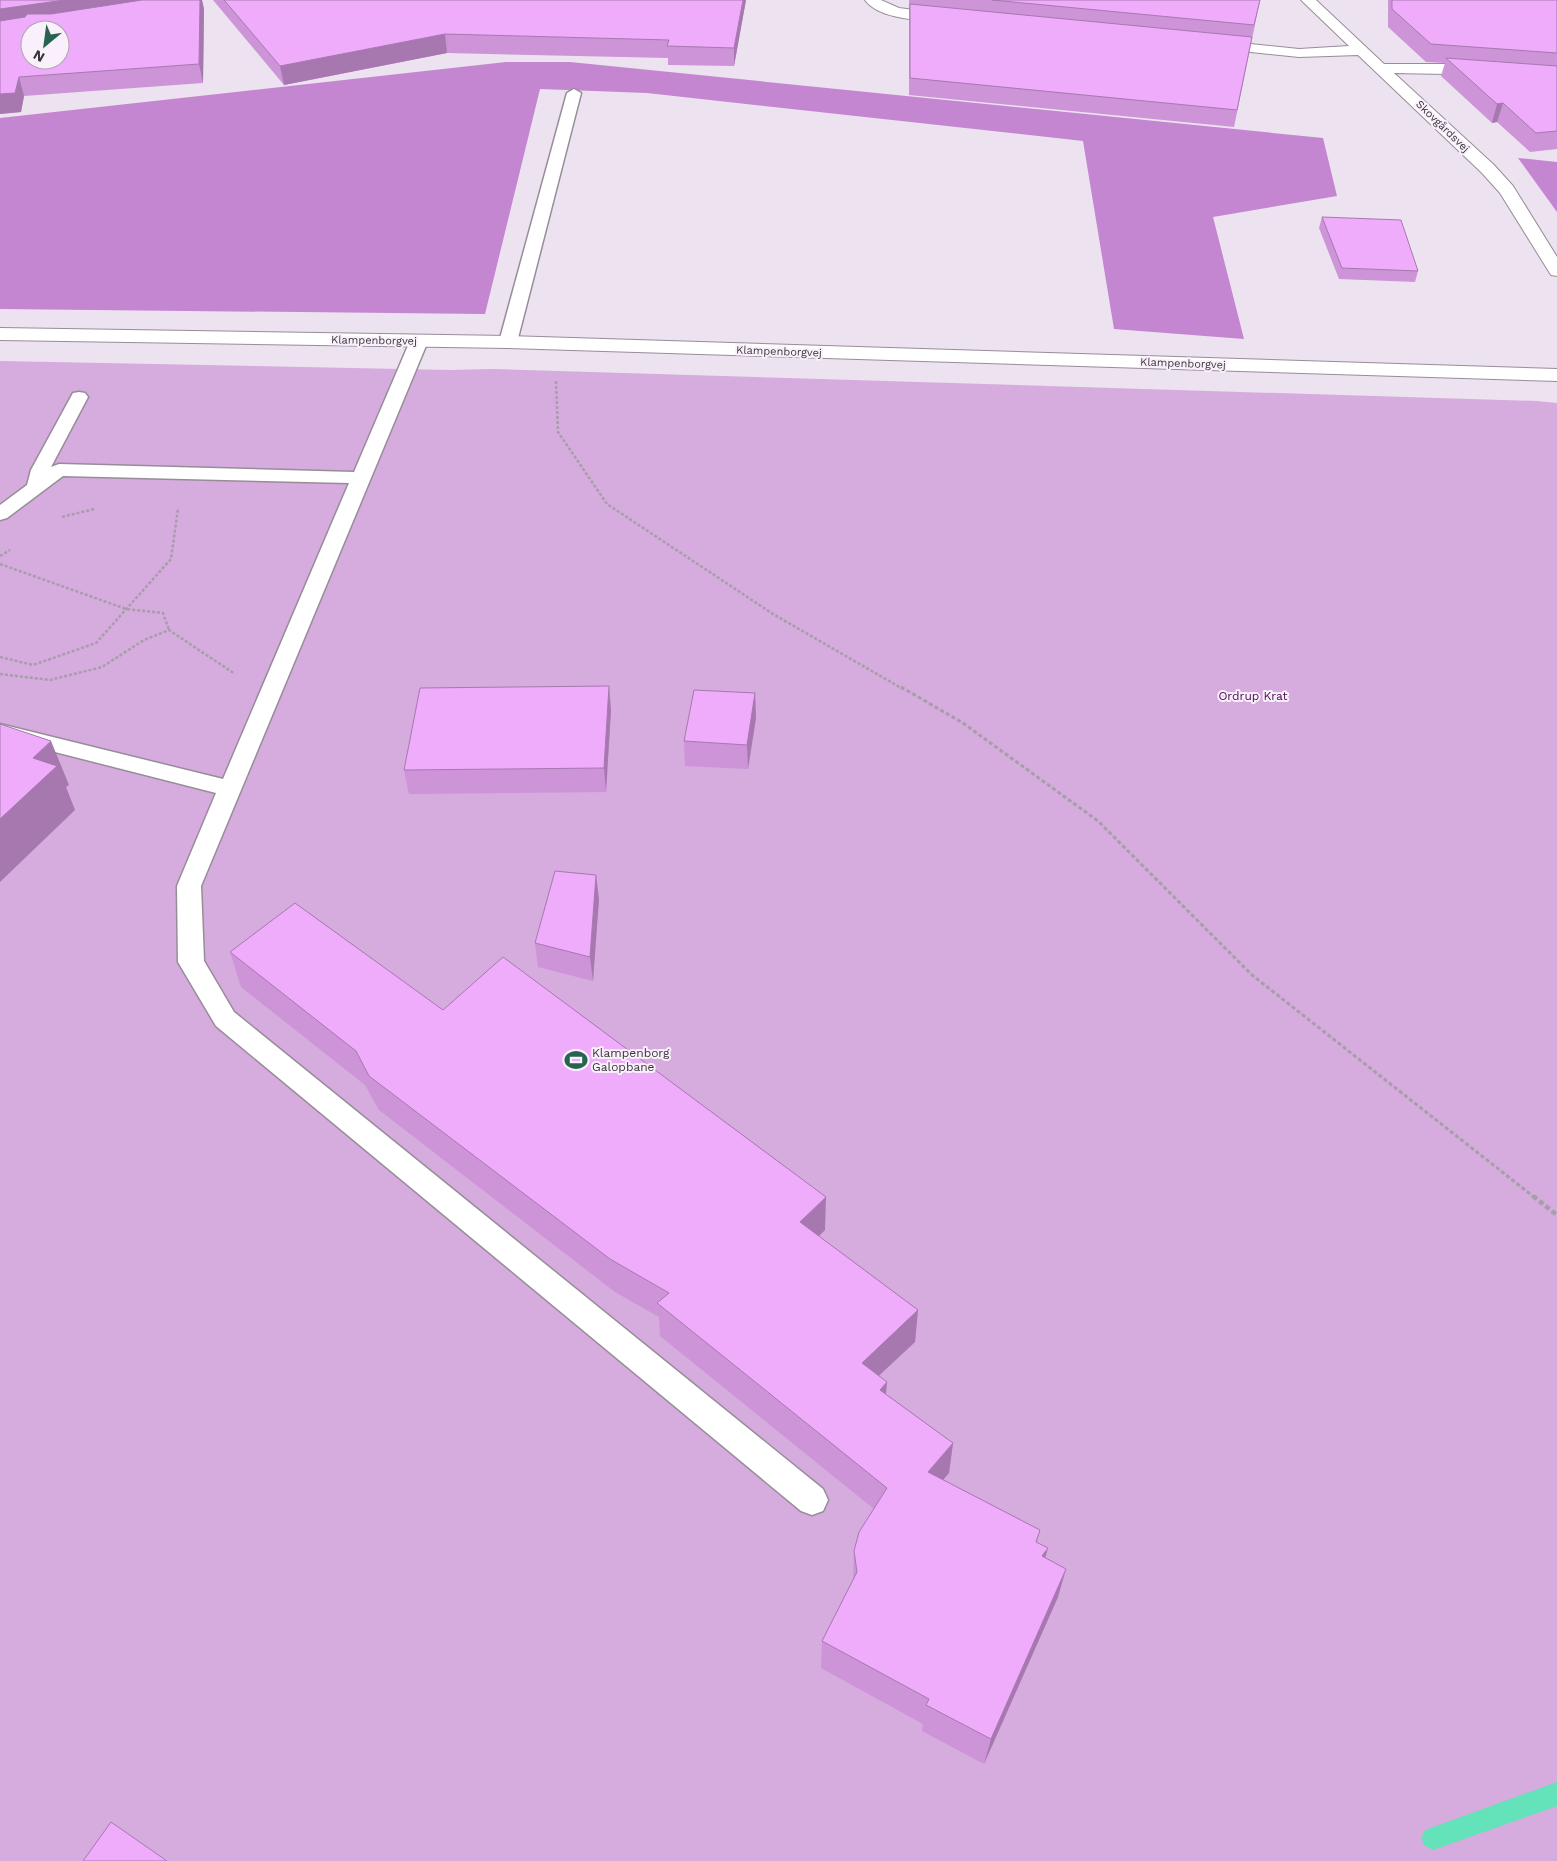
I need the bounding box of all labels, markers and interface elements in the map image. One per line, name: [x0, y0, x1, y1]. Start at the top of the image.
north arrow: [20, 20, 70, 70]
text: N: [30, 47, 47, 66]
street label: Skovgårdsvej: [1413, 98, 1472, 155]
street label: Klampenborgvej: [331, 333, 417, 348]
street label: Klampenborgvej: [736, 344, 822, 359]
street label: Klampenborgvej: [1140, 356, 1226, 371]
park label: Ordrup Krat: [1218, 689, 1288, 703]
place label: Klampenborg Galopbane: [592, 1046, 670, 1074]
sports icon: Klampenborg Galopbane: [563, 1047, 589, 1073]

